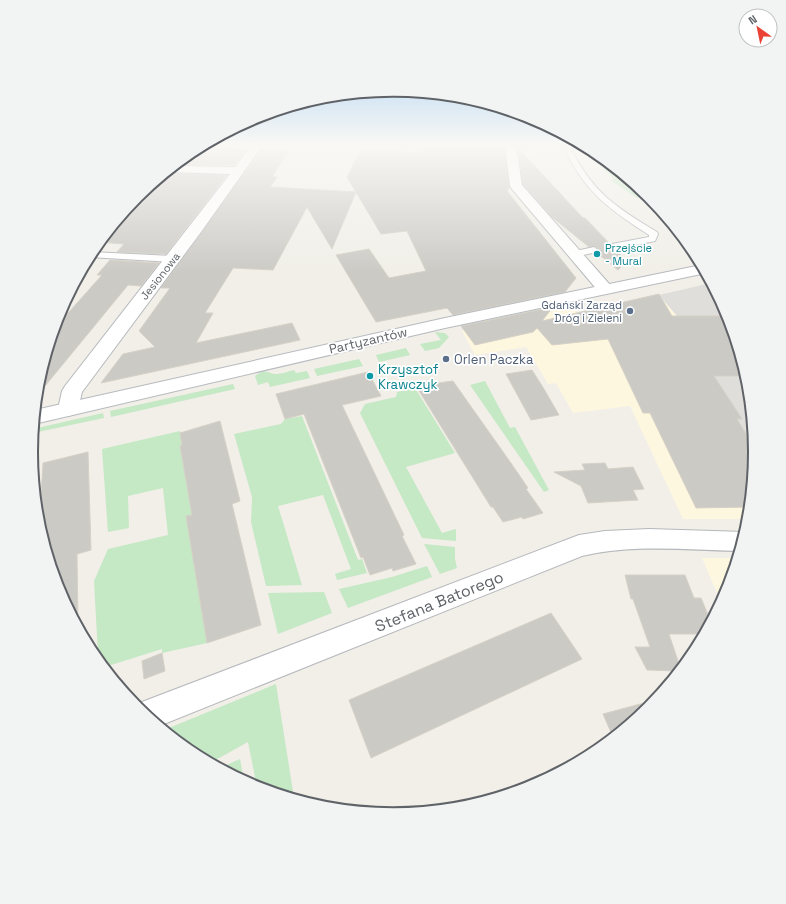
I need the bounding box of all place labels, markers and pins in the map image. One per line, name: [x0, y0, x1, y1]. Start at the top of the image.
place label: Przejście - Mural: [605, 241, 652, 268]
marker: Przejście - Mural: [592, 249, 602, 259]
place label: Gdański Zarząd Dróg i Zieleni: [542, 298, 622, 325]
marker: Gdański Zarząd Dróg i Zieleni: [625, 306, 635, 316]
place label: Orlen Paczka: [454, 351, 534, 368]
marker: Orlen Paczka: [441, 354, 451, 364]
place label: Krzysztof Krawczyk: [378, 361, 439, 393]
marker: Krzysztof Krawczyk: [365, 371, 375, 381]

